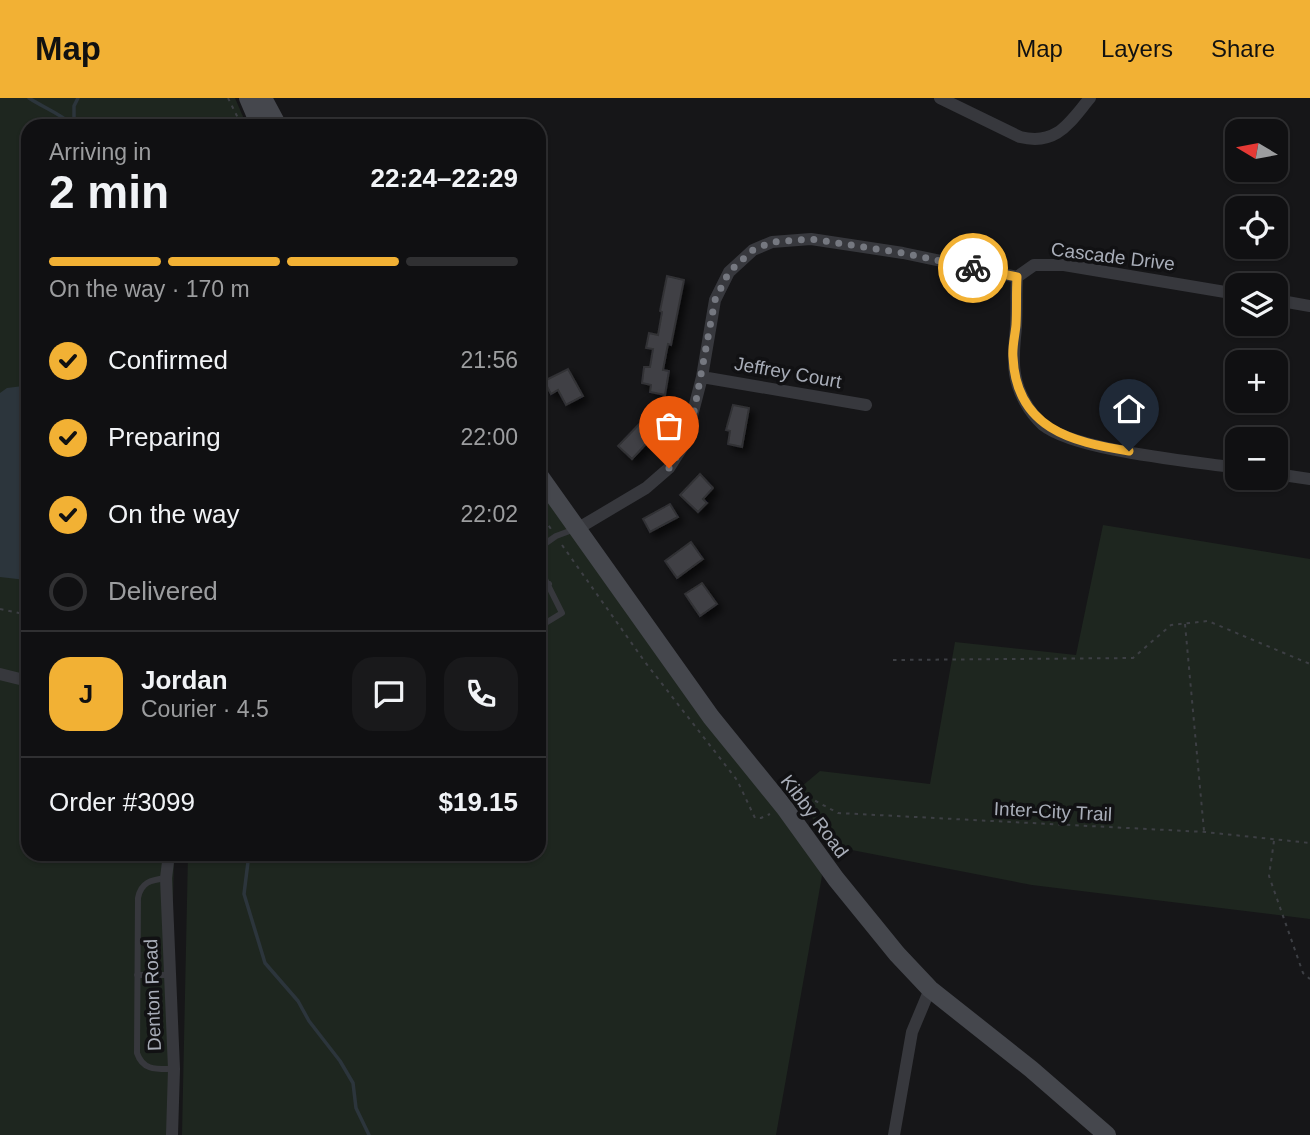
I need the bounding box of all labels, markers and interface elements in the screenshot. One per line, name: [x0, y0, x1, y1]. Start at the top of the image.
text: Map: [35, 30, 101, 67]
text: Map: [1016, 35, 1063, 62]
text: Layers: [1101, 35, 1173, 62]
text: Share: [1211, 35, 1275, 62]
north arrow: [1225, 119, 1288, 182]
map controls: [1225, 119, 1288, 490]
text: Arriving in: [49, 139, 151, 165]
text: 22:24–22:29: [371, 163, 518, 193]
text: 2 min: [49, 166, 169, 218]
button: locate: [1225, 196, 1288, 259]
courier: [938, 233, 1008, 303]
street label: Cascade Drive: [1050, 238, 1176, 275]
icon: bike: [954, 249, 992, 287]
button: layers: [1225, 273, 1288, 336]
text: On the way · 170 m: [49, 276, 250, 302]
icon: check: [49, 342, 87, 380]
text: Confirmed: [108, 345, 228, 375]
text: 21:56: [460, 347, 518, 373]
button: +: [1225, 350, 1288, 413]
street label: Jeffrey Court: [733, 353, 844, 392]
pin: [1099, 379, 1159, 451]
icon: home: [1110, 390, 1148, 428]
pin: [639, 396, 699, 468]
icon: bag: [650, 407, 688, 445]
icon: check: [49, 419, 87, 457]
text: Preparing: [108, 422, 221, 452]
text: 22:00: [460, 424, 518, 450]
button: −: [1225, 427, 1288, 490]
icon: check: [49, 496, 87, 534]
text: On the way: [108, 499, 240, 529]
text: 22:02: [460, 501, 518, 527]
text: Delivered: [108, 576, 218, 606]
button: chat: [352, 657, 426, 731]
button: phone: [444, 657, 518, 731]
text: Jordan: [141, 665, 228, 695]
text: J: [79, 679, 93, 709]
text: Courier · 4.5: [141, 696, 269, 722]
street label: Kibby Road: [777, 771, 853, 862]
text: Order #3099: [49, 787, 195, 817]
text: $19.15: [438, 787, 518, 817]
street label: Inter-City Trail: [993, 798, 1113, 825]
street label: Denton Road: [140, 939, 165, 1051]

